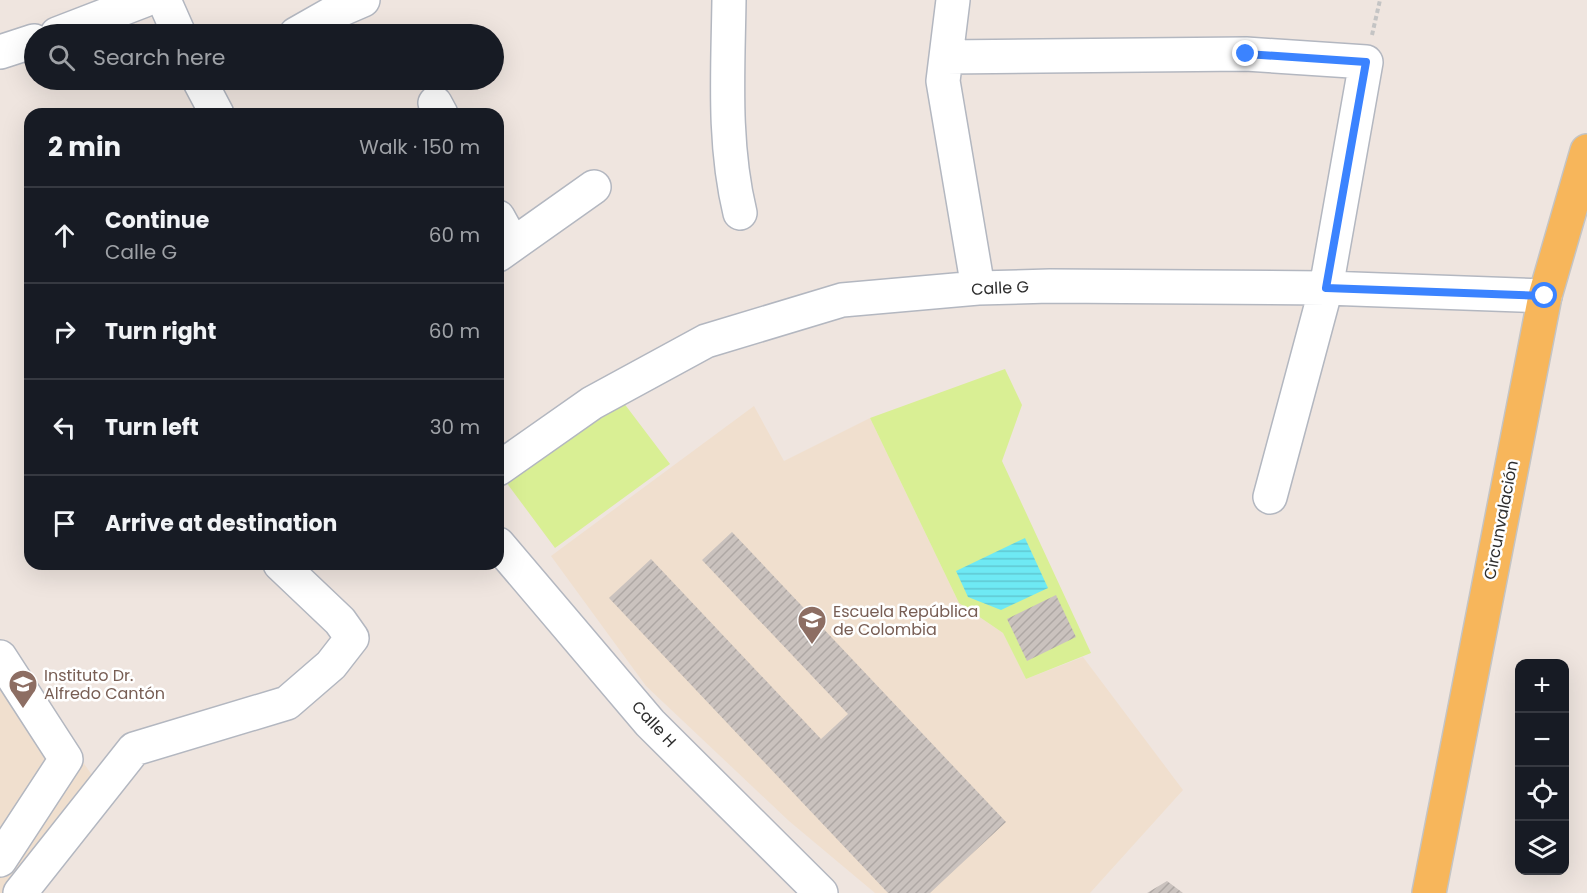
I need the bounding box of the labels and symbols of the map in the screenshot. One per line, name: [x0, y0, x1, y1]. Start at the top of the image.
route end: [1232, 40, 1258, 66]
street label: Calle G: [971, 275, 1029, 301]
route start: [1531, 282, 1557, 308]
street label: Circunvalación: [1478, 458, 1524, 582]
place label: Escuela República de Colombia: [833, 600, 978, 641]
school or university icon: Escuela República de Colombia: [796, 604, 828, 646]
place label: Instituto Dr. Alfredo Cantón: [44, 664, 165, 705]
school or university icon: Instituto Dr. Alfredo Cantón: [7, 668, 39, 710]
street label: Calle H: [626, 696, 682, 752]

